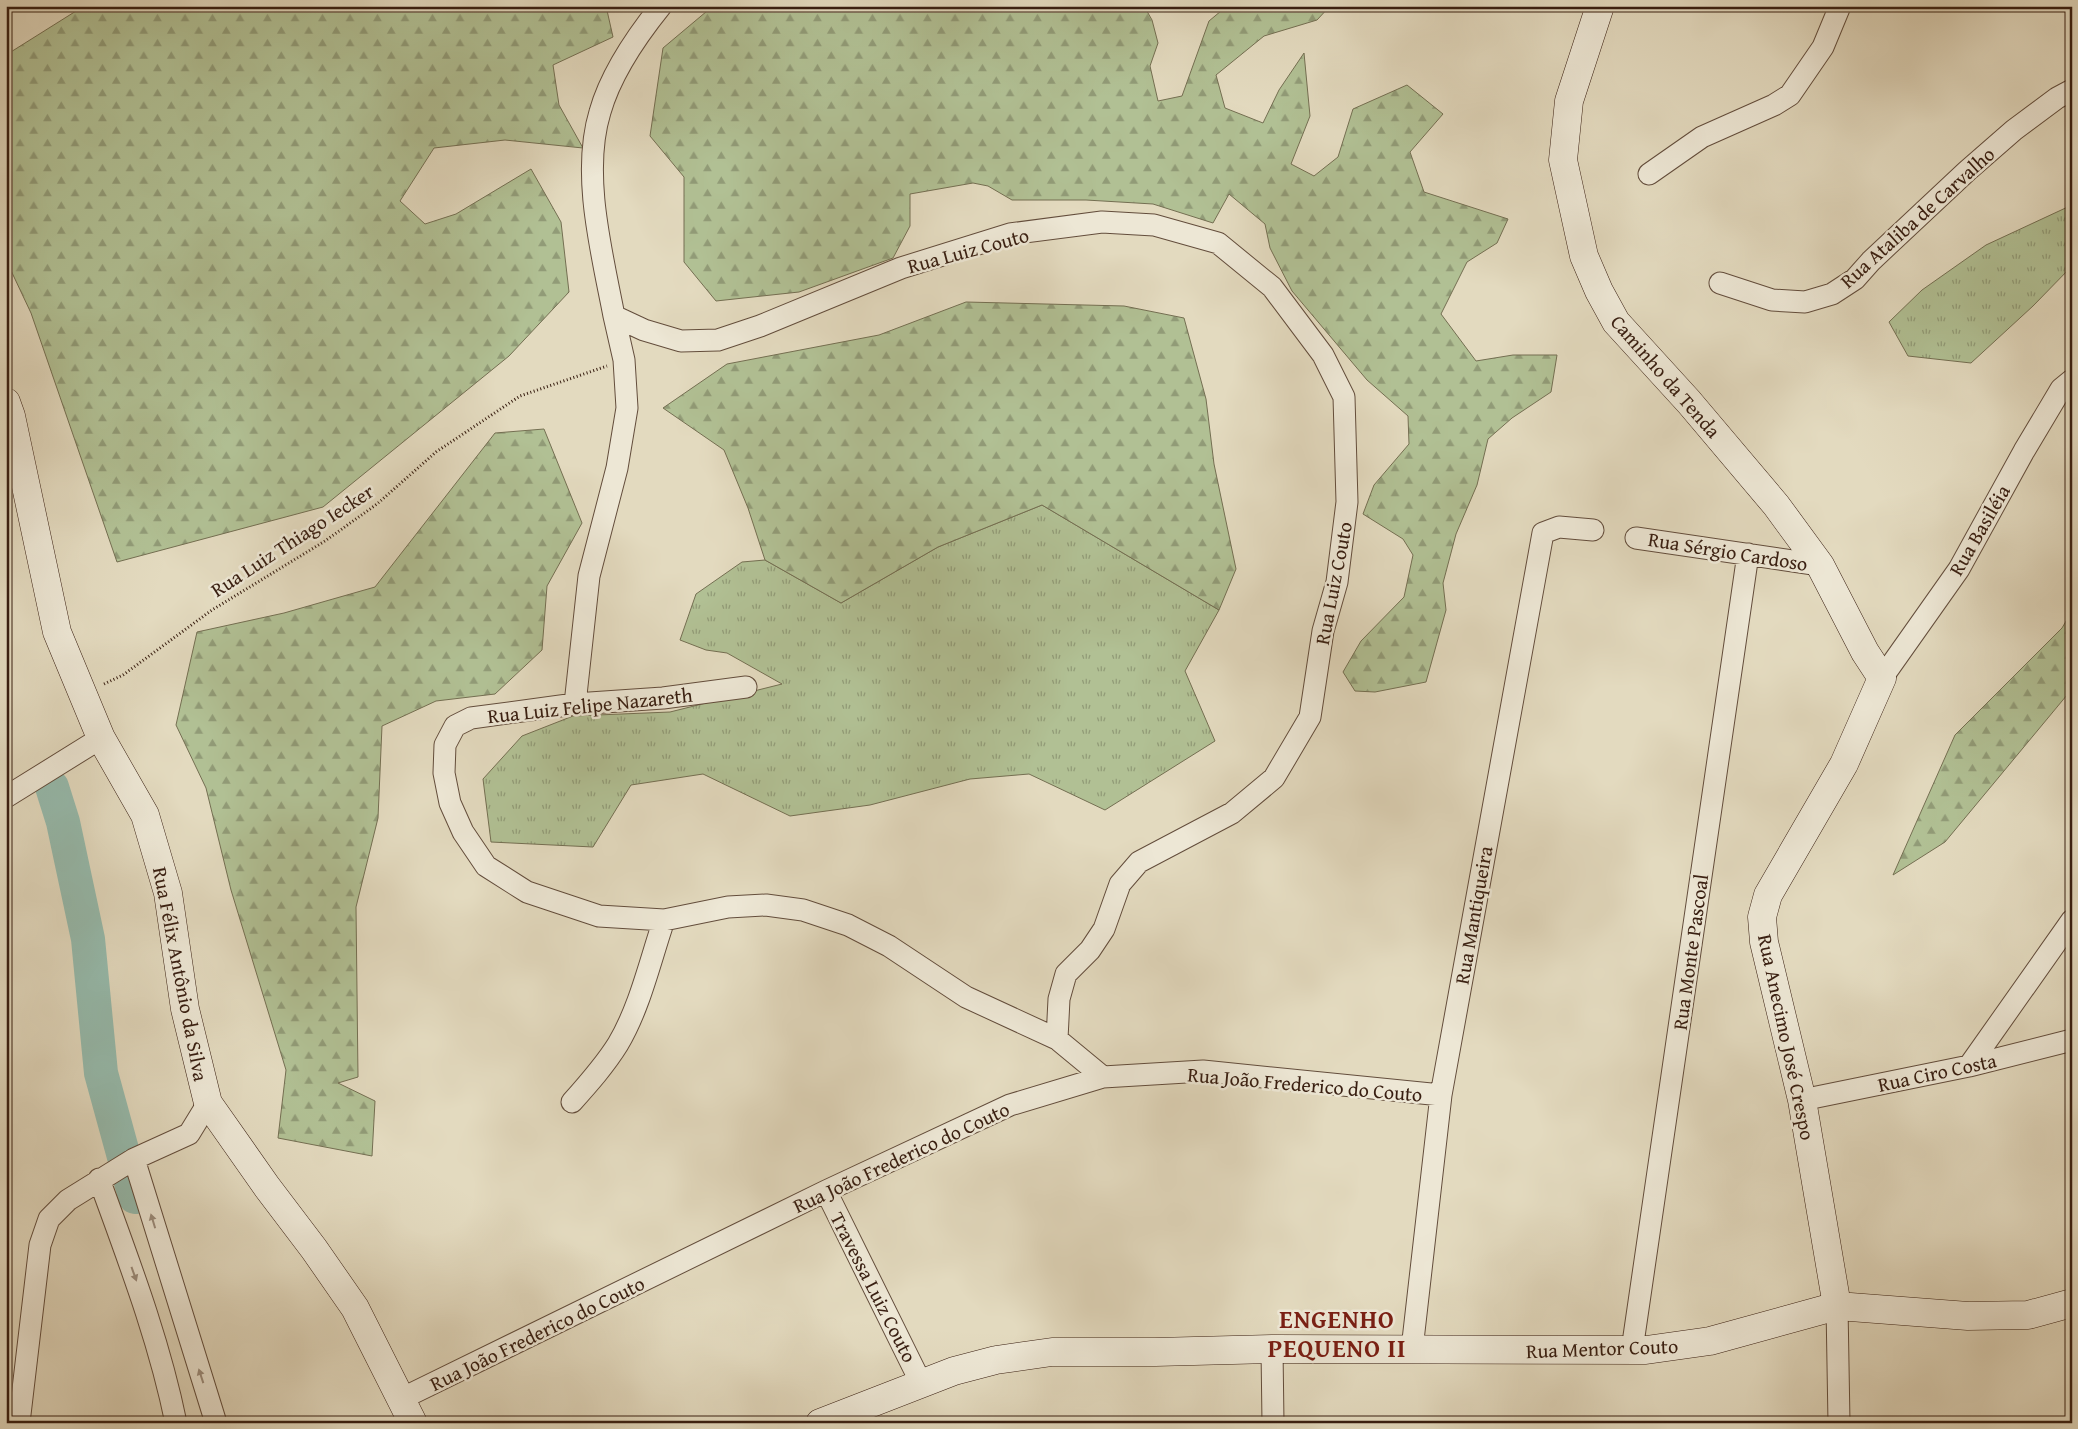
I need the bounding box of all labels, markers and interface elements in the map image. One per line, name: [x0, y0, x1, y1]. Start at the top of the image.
street label: Rua Ataliba de Carvalho: [1833, 140, 2001, 294]
street label: Rua Luiz Couto: [904, 220, 1032, 280]
street label: Caminho da Tenda: [1604, 308, 1728, 444]
street label: Rua Luiz Thiago Iecker: [205, 476, 379, 604]
street label: Rua Basiléia: [1941, 479, 2017, 581]
street label: Rua Luiz Couto: [1307, 519, 1359, 647]
street label: Rua Sérgio Cardoso: [1646, 524, 1810, 578]
street label: Rua Luiz Felipe Nazareth: [486, 680, 694, 730]
street label: Rua Mantiqueira: [1447, 843, 1500, 986]
street label: Rua Félix Antônio da Silva: [146, 864, 216, 1084]
street label: Rua Monte Pascoal: [1665, 872, 1715, 1032]
street label: Rua Anecimo José Crespo: [1751, 931, 1823, 1143]
street label: Rua Ciro Costa: [1875, 1045, 2000, 1099]
street label: Rua João Frederico do Couto: [1186, 1059, 1424, 1109]
street label: Rua João Frederico do Couto: [788, 1094, 1014, 1220]
street label: Travessa Luiz Couto: [824, 1207, 924, 1367]
one-way arrow: [148, 1214, 156, 1229]
one-way arrow: [130, 1267, 138, 1282]
street label: Rua João Frederico do Couto: [425, 1268, 649, 1398]
district label: ENGENHO PEQUENO II: [1268, 1301, 1406, 1366]
street label: Rua Mentor Couto: [1525, 1331, 1679, 1365]
one-way arrow: [197, 1369, 204, 1384]

